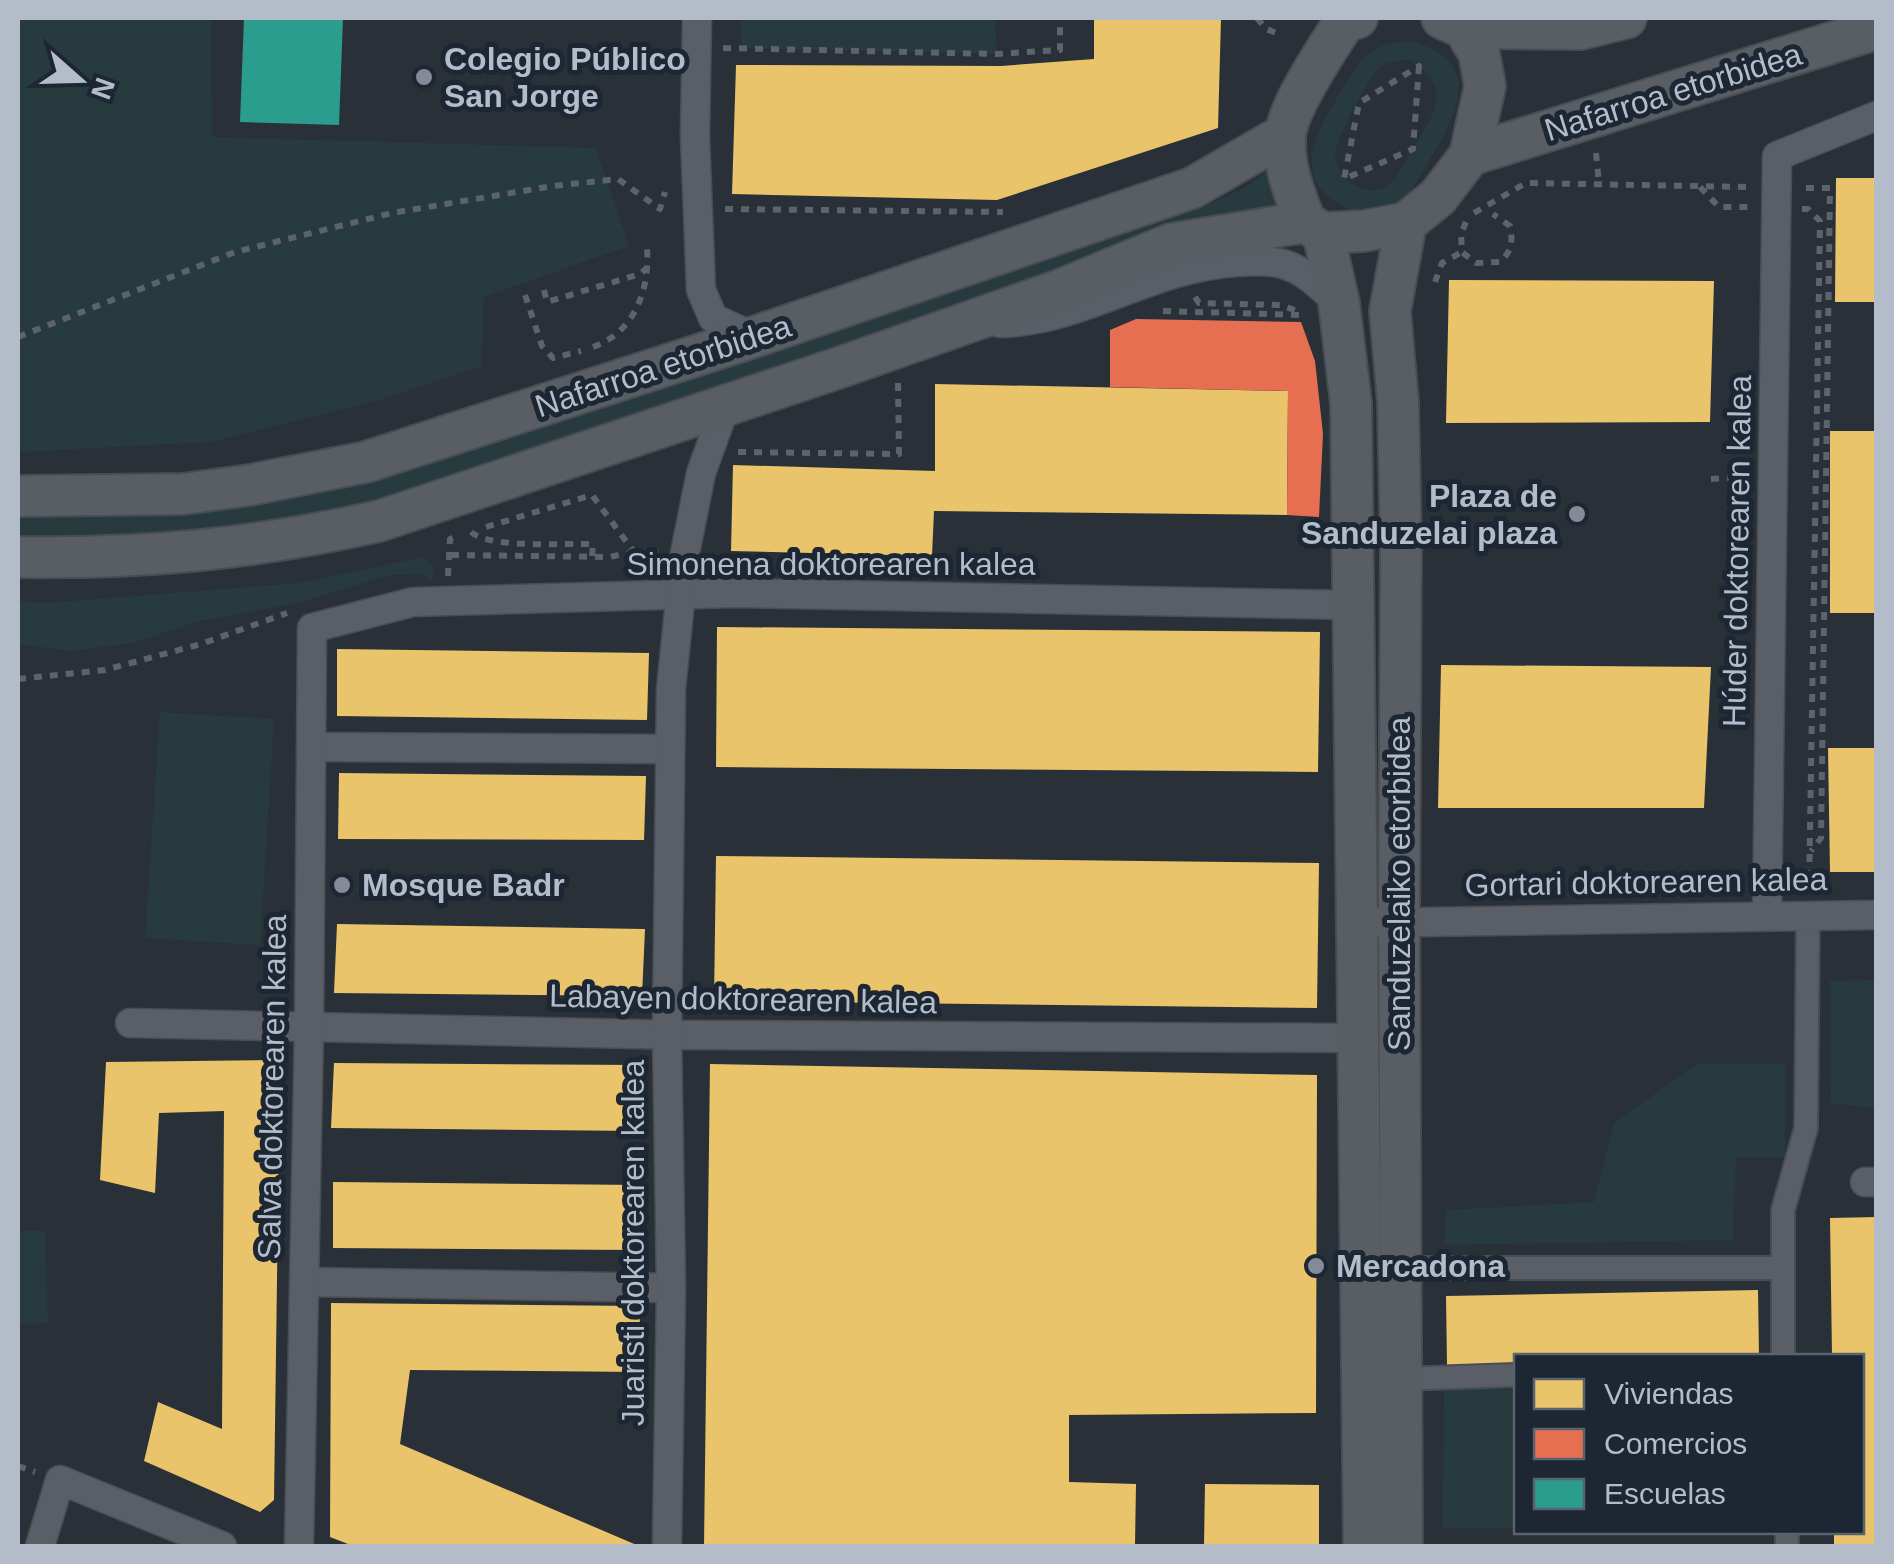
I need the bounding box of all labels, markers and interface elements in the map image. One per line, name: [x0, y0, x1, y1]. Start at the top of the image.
north arrow: [30, 30, 130, 130]
street label: Nafarroa etorbidea: [1540, 36, 1806, 148]
place label: Colegio Público San Jorge: [444, 41, 686, 114]
marker: Colegio Público San Jorge: [413, 66, 435, 88]
text: N: [85, 74, 121, 103]
street label: Nafarroa etorbidea: [531, 308, 796, 424]
street label: Húder doktorearen kalea: [1716, 374, 1758, 727]
place label: Plaza de Sanduzelai plaza: [1301, 478, 1557, 551]
marker: Plaza de Sanduzelai plaza: [1566, 503, 1588, 525]
street label: Simonena doktorearen kalea: [626, 546, 1036, 582]
street label: Sanduzelaiko etorbidea: [1381, 717, 1417, 1051]
street label: Gortari doktorearen kalea: [1464, 861, 1828, 903]
place label: Mosque Badr: [362, 867, 565, 903]
marker: Mosque Badr: [331, 874, 353, 896]
street label: Salva doktorearen kalea: [251, 914, 293, 1260]
street label: Labayen doktorearen kalea: [549, 978, 937, 1020]
street label: Juaristi doktorearen kalea: [615, 1060, 651, 1426]
place label: Mercadona: [1336, 1248, 1505, 1284]
marker: Mercadona: [1305, 1255, 1327, 1277]
legend: [1514, 1354, 1864, 1534]
text: Viviendas: [1604, 1377, 1734, 1410]
text: Comercios: [1604, 1427, 1747, 1460]
text: Escuelas: [1604, 1477, 1726, 1510]

